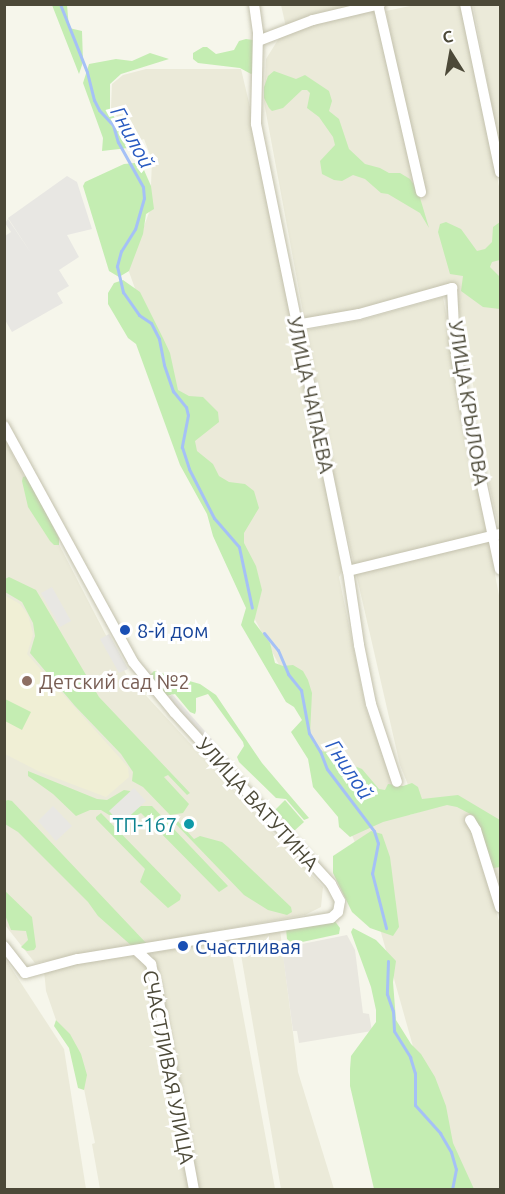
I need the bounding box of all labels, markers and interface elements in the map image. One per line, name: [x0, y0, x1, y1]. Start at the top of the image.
north arrow: [421, 24, 481, 84]
text: С: [441, 27, 454, 46]
water label: Гнилой: [106, 102, 160, 172]
street label: УЛИЦА ЧАПАЕВА: [283, 314, 339, 476]
street label: УЛИЦА КРЫЛОВА: [444, 319, 494, 487]
place label: 8-й дом: [137, 618, 208, 642]
marker: 8-й дом: [118, 623, 132, 637]
place label: Детский сад №2: [39, 669, 190, 693]
marker: Детский сад №2: [20, 674, 34, 688]
street label: УЛИЦА ВАТУТИНА: [192, 733, 324, 875]
water label: Гнилой: [321, 734, 379, 804]
place label: ТП-167: [112, 812, 177, 836]
marker: ТП-167: [182, 817, 196, 831]
place label: Счастливая: [195, 934, 301, 958]
marker: Счастливая: [176, 939, 190, 953]
street label: СЧАСТЛИВАЯ УЛИЦА: [138, 968, 200, 1166]

